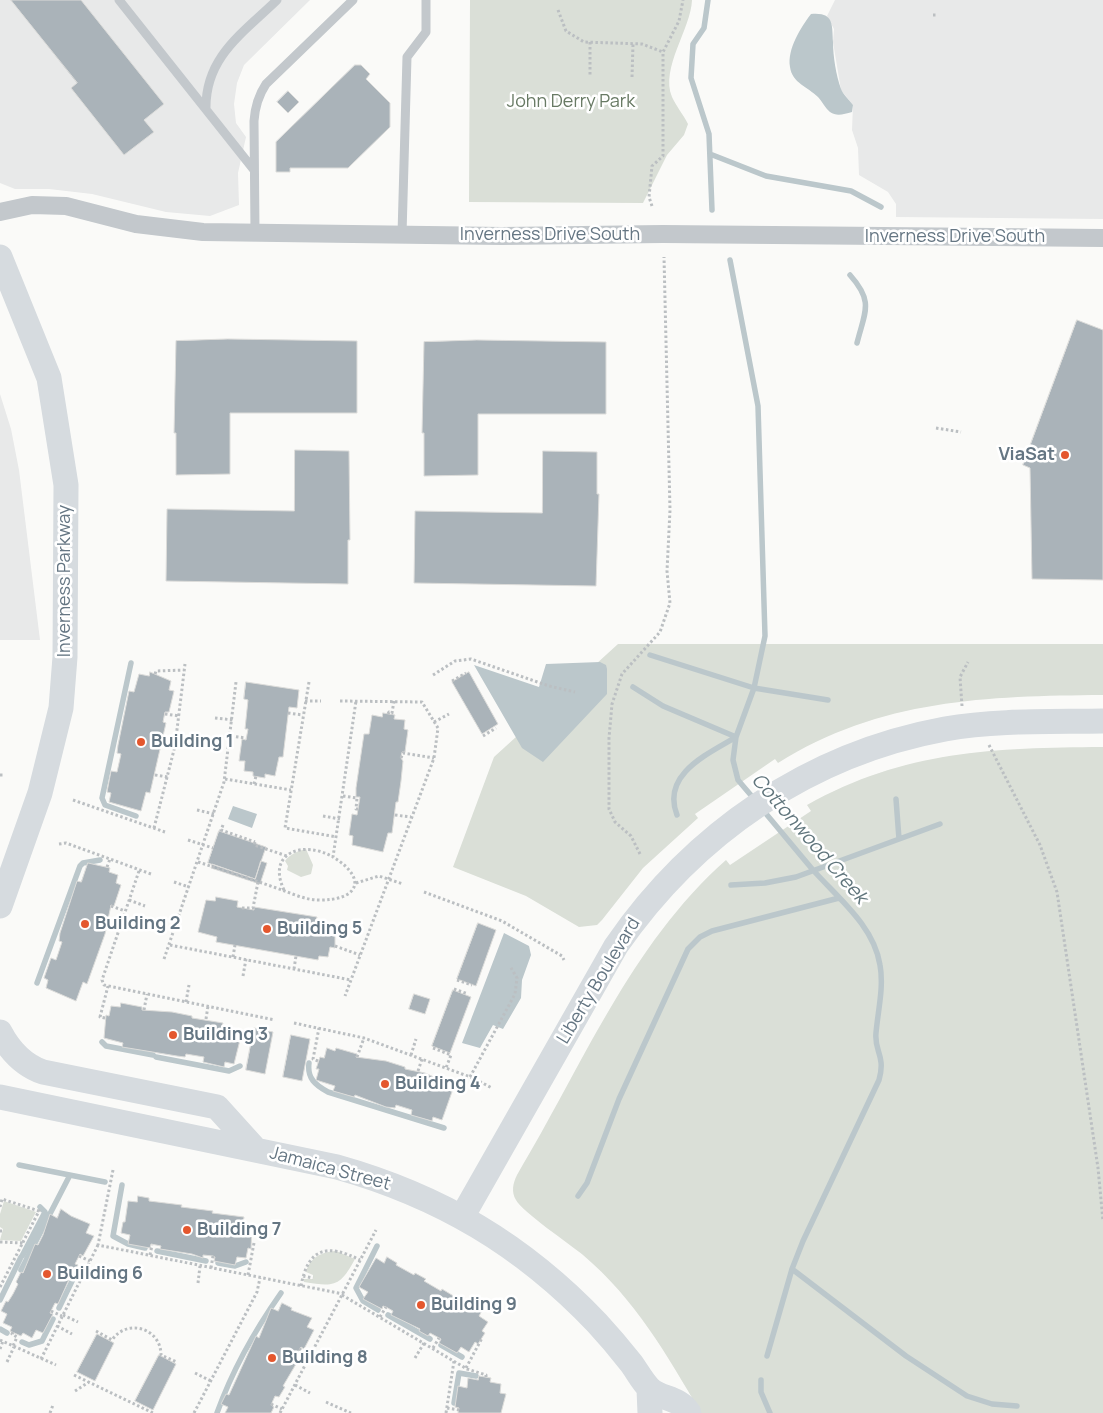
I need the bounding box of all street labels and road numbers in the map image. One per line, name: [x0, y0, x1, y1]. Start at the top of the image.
street label: Inverness Drive South: [460, 224, 640, 246]
street label: Inverness Drive South: [865, 226, 1045, 248]
street label: Inverness Parkway: [54, 505, 76, 657]
street label: Liberty Boulevard: [553, 914, 645, 1048]
street label: Jamaica Street: [267, 1142, 393, 1196]

